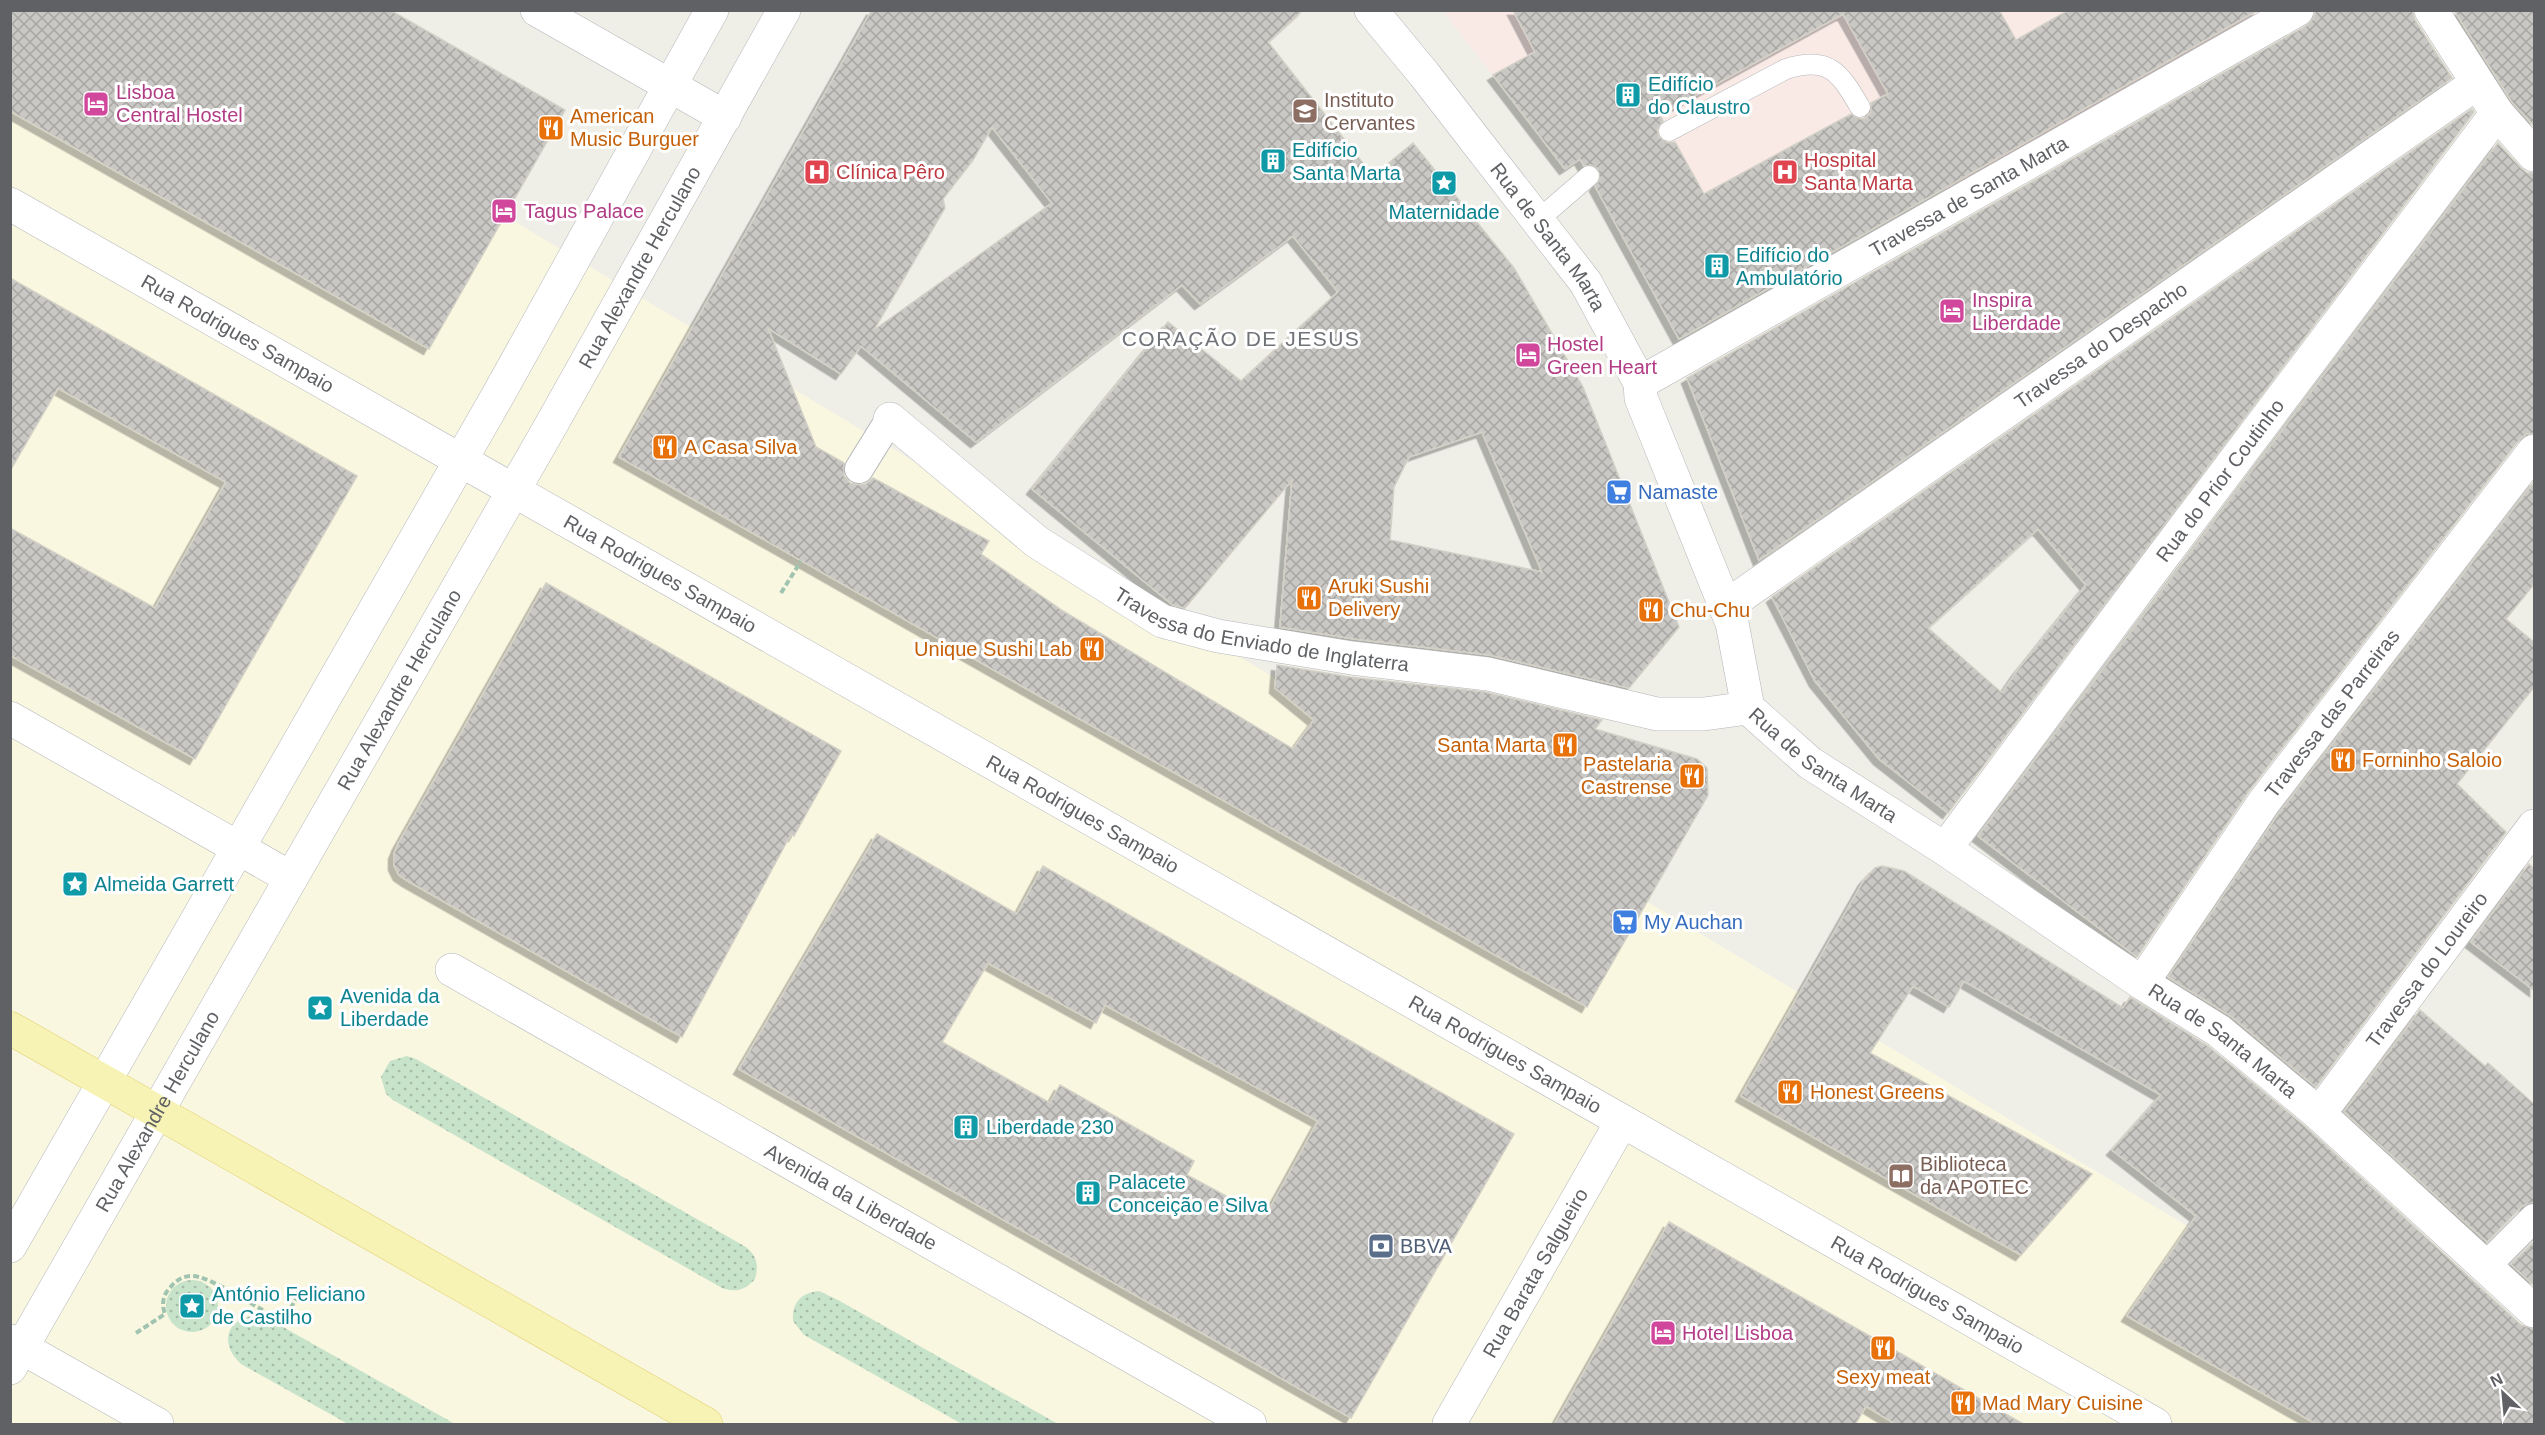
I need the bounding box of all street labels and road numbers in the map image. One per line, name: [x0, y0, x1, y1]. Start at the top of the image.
street label: Travessa de Santa Marta: [1866, 131, 2072, 261]
street label: Rua de Santa Marta: [1486, 158, 1610, 315]
street label: Rua Alexandre Herculano: [574, 163, 705, 372]
street label: Rua Rodrigues Sampaio: [138, 270, 338, 397]
street label: Travessa do Despacho: [2010, 278, 2191, 413]
street label: Rua do Prior Coutinho: [2152, 395, 2288, 566]
street label: Rua Rodrigues Sampaio: [560, 510, 760, 637]
street label: Travessa do Enviado de Inglaterra: [1110, 583, 1411, 676]
street label: Rua Alexandre Herculano: [333, 585, 466, 794]
street label: Travessa das Parreiras: [2261, 625, 2404, 802]
street label: Rua de Santa Marta: [1744, 703, 1902, 827]
street label: Rua Rodrigues Sampaio: [982, 751, 1183, 878]
street label: Travessa do Loureiro: [2362, 888, 2492, 1052]
street label: Rua de Santa Marta: [2145, 979, 2302, 1103]
street label: Rua Rodrigues Sampaio: [1405, 991, 1605, 1118]
street label: Rua Alexandre Herculano: [91, 1007, 224, 1216]
street label: Avenida da Liberdade: [761, 1139, 941, 1255]
street label: Rua Barata Salgueiro: [1478, 1184, 1592, 1361]
street label: Rua Rodrigues Sampaio: [1827, 1231, 2028, 1358]

